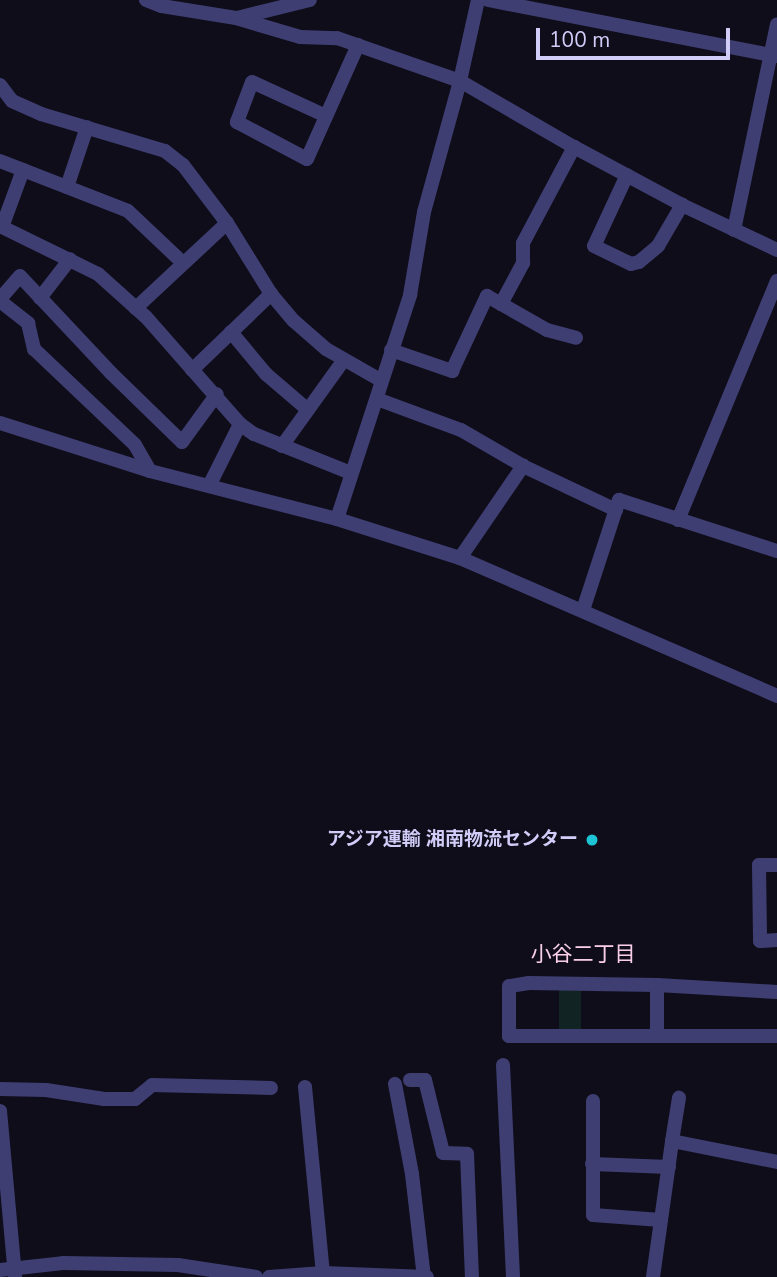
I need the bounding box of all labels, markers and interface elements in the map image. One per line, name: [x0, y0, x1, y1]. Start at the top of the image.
scale bar: [539, 14, 733, 58]
text: 100 m: [549, 26, 610, 54]
place label: アジア運輸 湘南物流センター: [326, 829, 578, 851]
marker: アジア運輸 湘南物流センター: [584, 832, 600, 848]
district label: 小谷二丁目: [531, 941, 635, 967]

